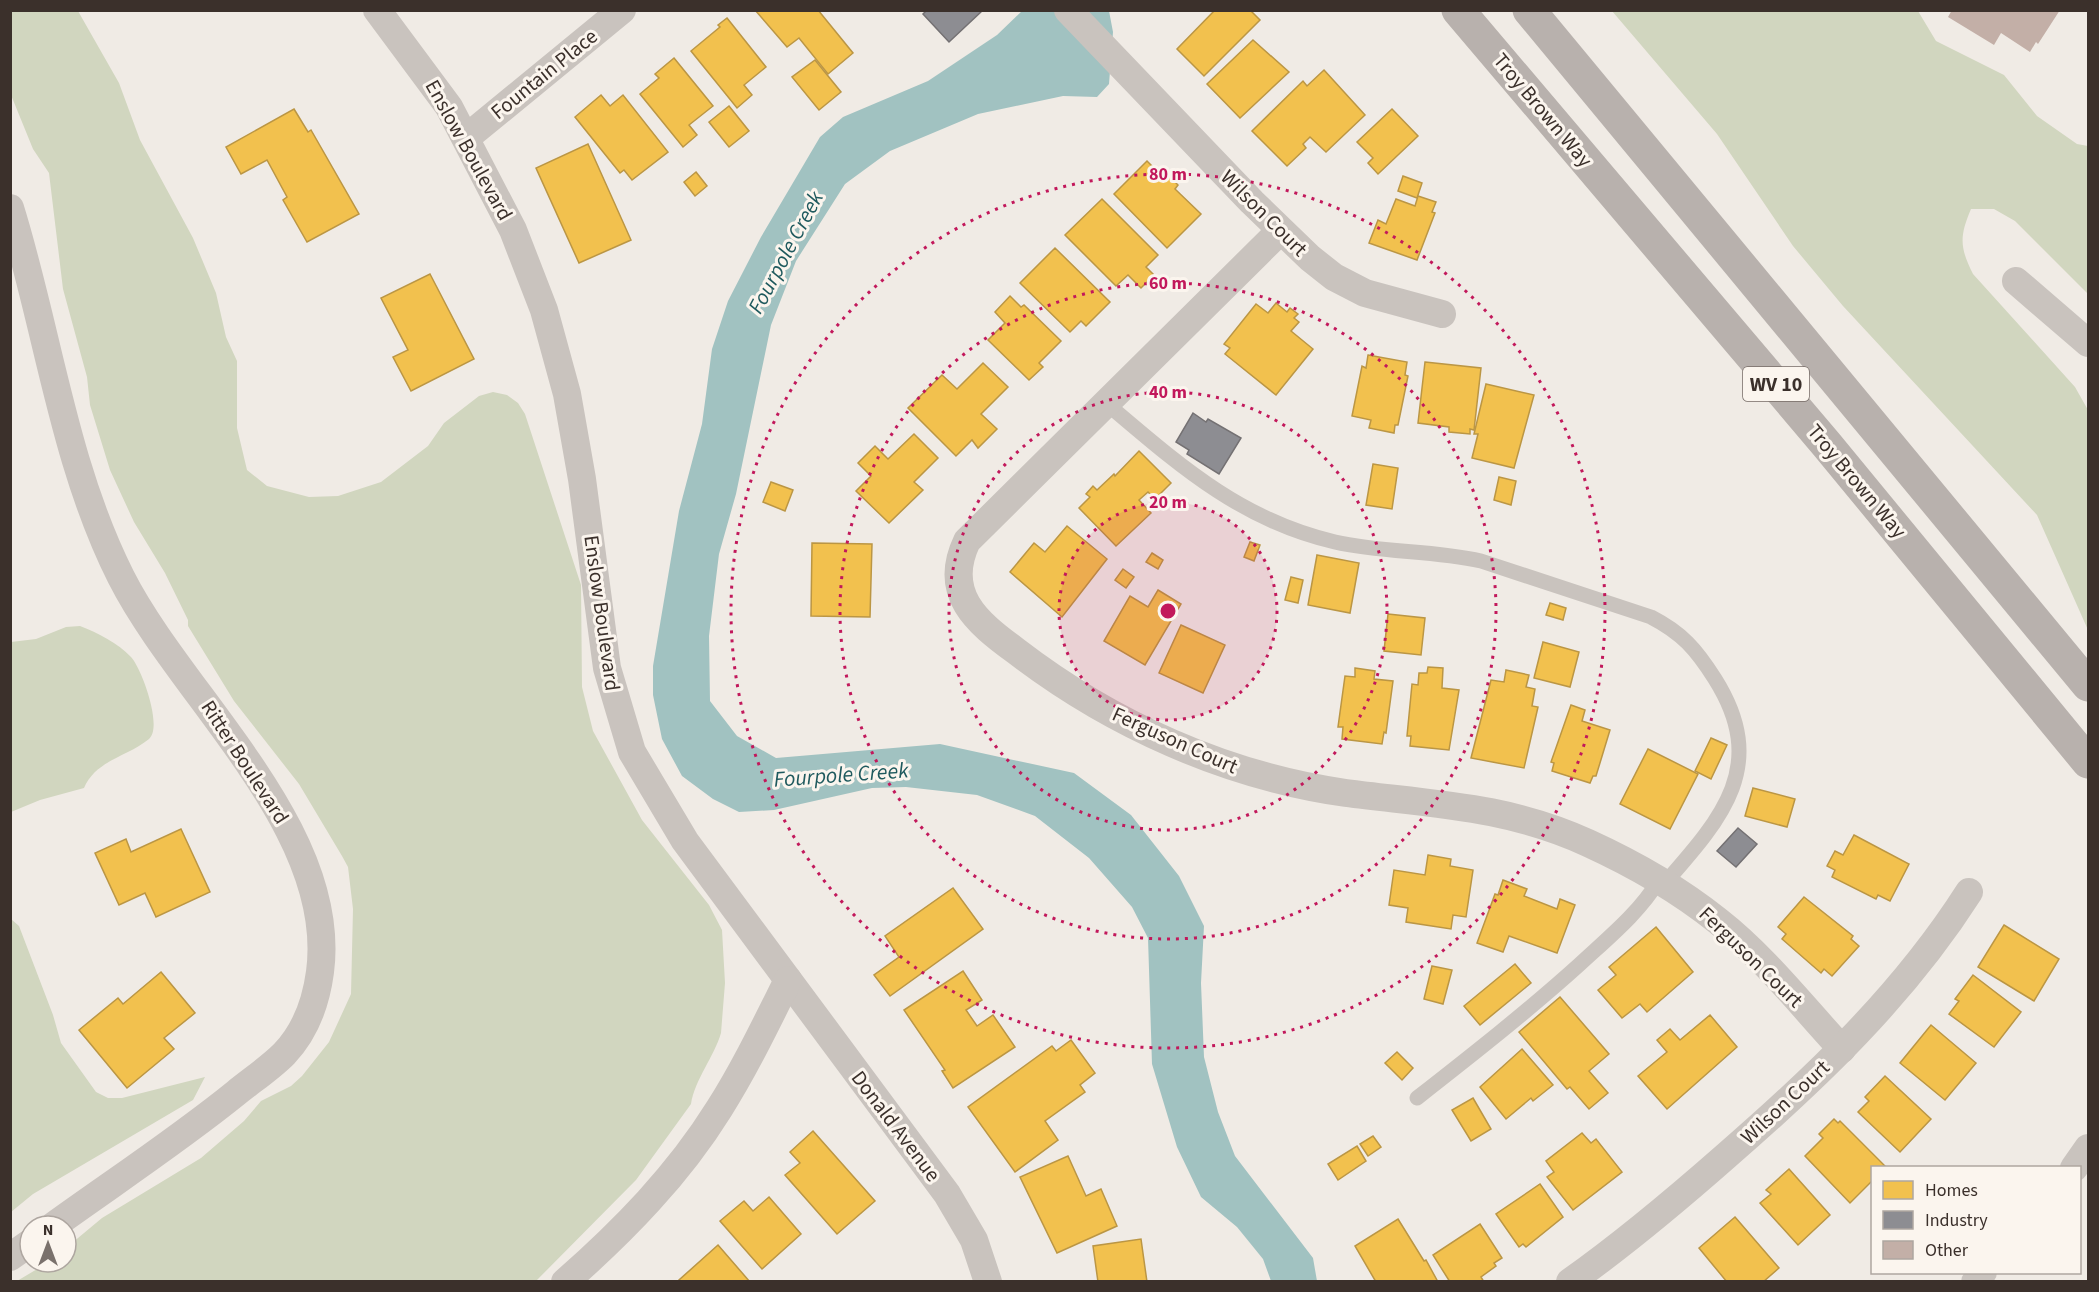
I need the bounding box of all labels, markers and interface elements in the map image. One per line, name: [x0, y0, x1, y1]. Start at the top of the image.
street label: Fountain Place: [484, 21, 604, 127]
street label: Troy Brown Way: [1486, 46, 1600, 174]
street label: Enslow Boulevard: [418, 74, 520, 226]
text: 80 m: [1149, 162, 1187, 187]
street label: Wilson Court: [1214, 163, 1314, 263]
water label: Fourpole Creek: [740, 185, 832, 320]
text: 60 m: [1149, 271, 1187, 296]
road number: WV 10: [1743, 367, 1809, 401]
text: 40 m: [1149, 380, 1187, 405]
street label: Troy Brown Way: [1800, 417, 1914, 545]
text: 20 m: [1149, 490, 1187, 515]
street label: Enslow Boulevard: [576, 533, 628, 693]
centre of rings: [1158, 601, 1178, 621]
street label: Ritter Boulevard: [194, 694, 296, 830]
street label: Ferguson Court: [1107, 699, 1243, 781]
water label: Fourpole Creek: [773, 754, 910, 796]
street label: Ferguson Court: [1692, 899, 1810, 1015]
street label: Wilson Court: [1734, 1053, 1836, 1151]
street label: Donald Avenue: [844, 1064, 948, 1188]
legend: [1871, 1166, 2081, 1274]
text: Homes: [1925, 1178, 1978, 1203]
text: Industry: [1925, 1208, 1988, 1233]
north arrow: [18, 1214, 78, 1274]
text: N: [43, 1219, 53, 1241]
text: Other: [1925, 1238, 1969, 1263]

